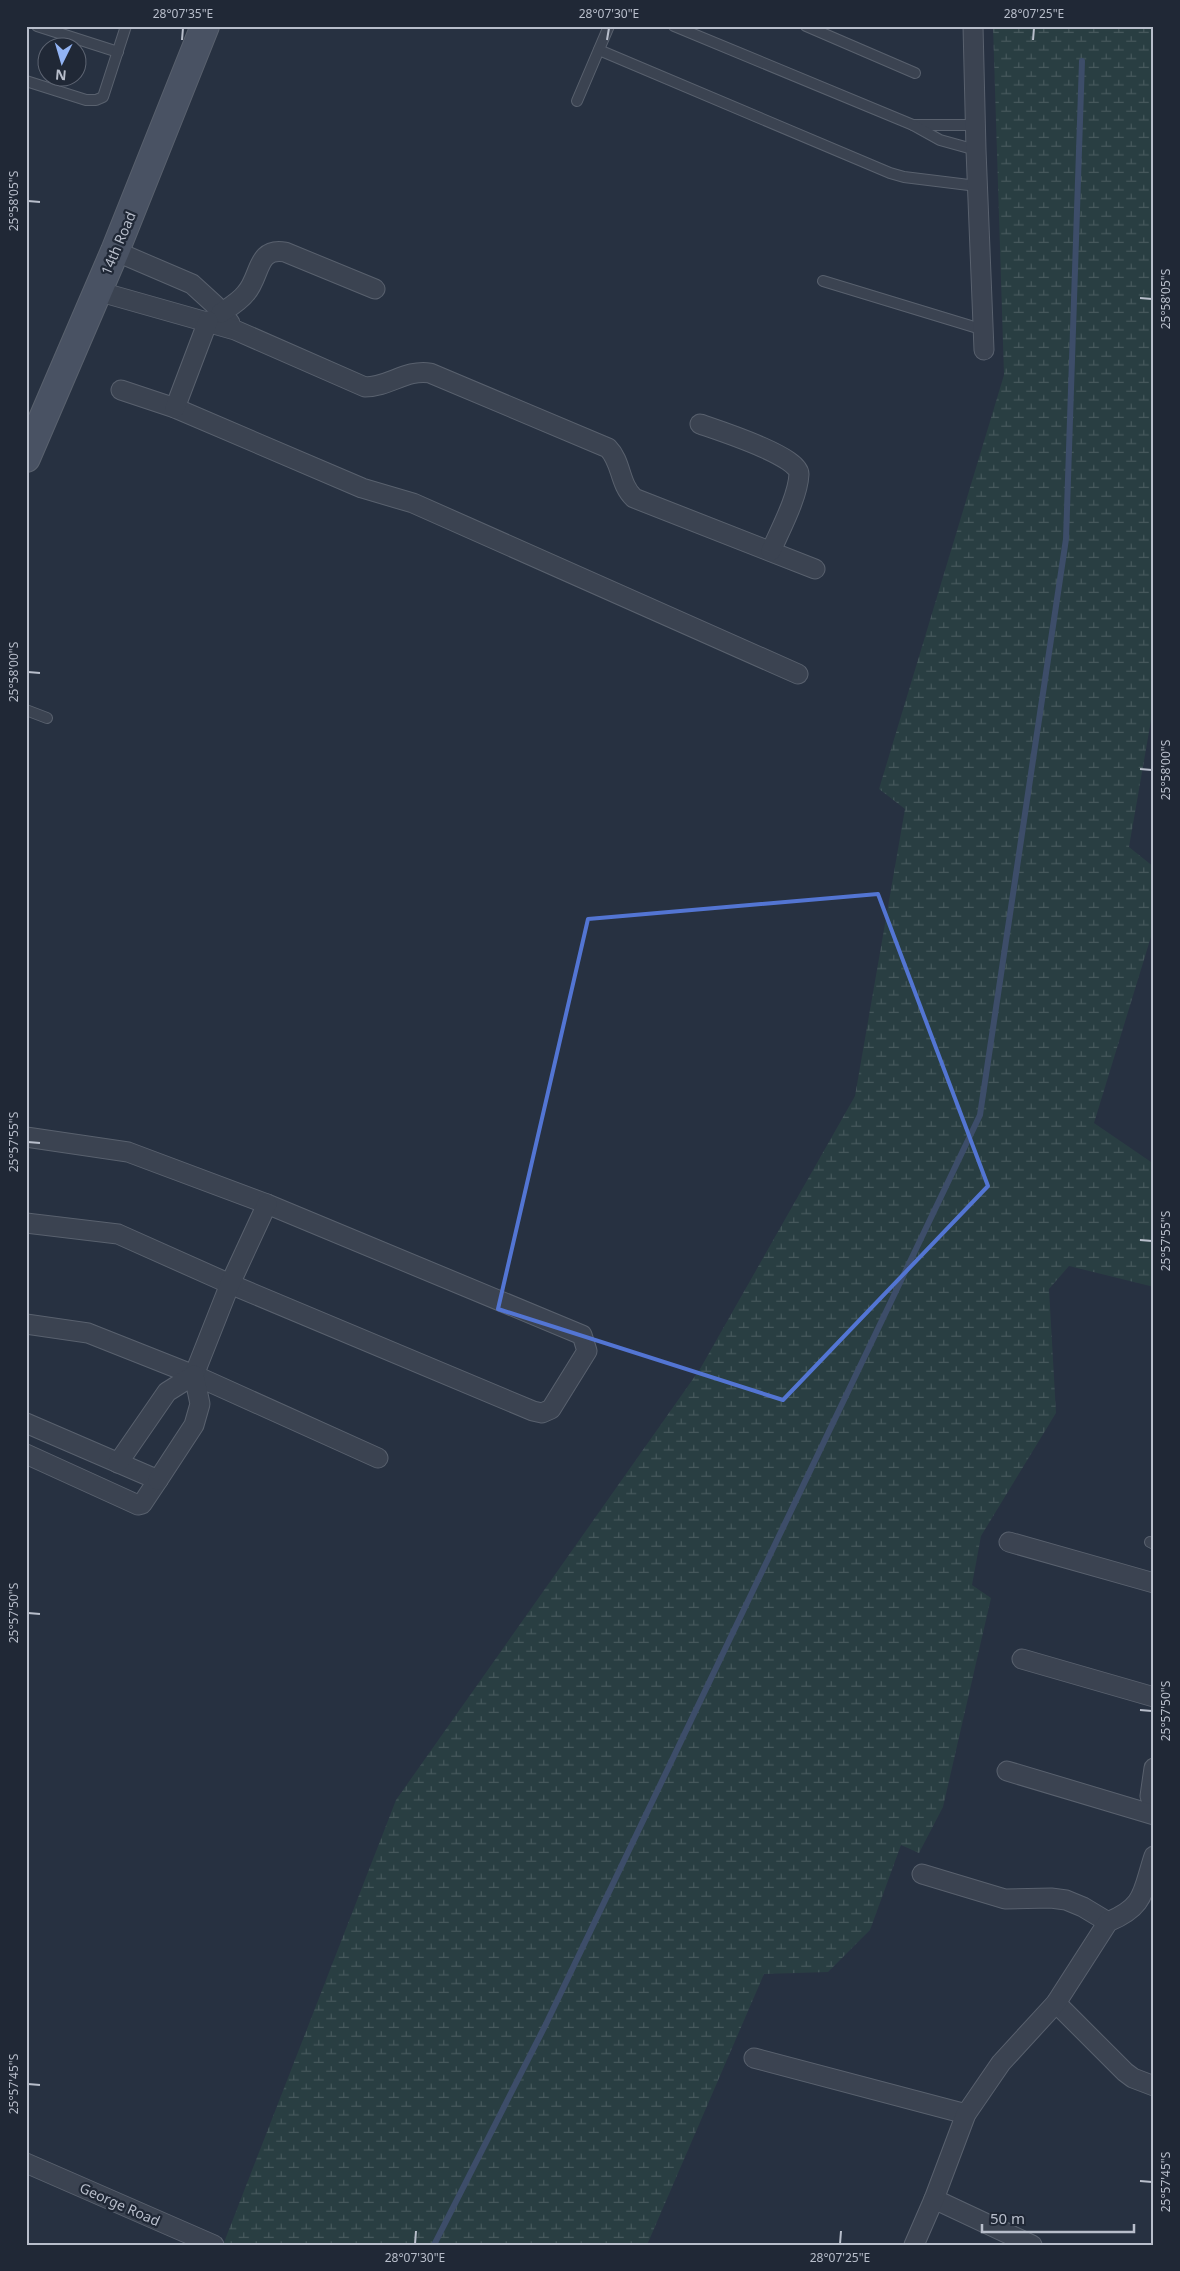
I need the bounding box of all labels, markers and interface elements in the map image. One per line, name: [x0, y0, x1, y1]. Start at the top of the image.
text: 28°07'35"E: [153, 5, 213, 22]
text: 28°07'30"E: [579, 5, 639, 22]
text: 28°07'25"E: [1004, 5, 1064, 22]
north arrow: [38, 38, 88, 88]
text: N: [54, 65, 67, 85]
text: 25°58'05"S: [5, 170, 22, 231]
street label: 14th Road: [96, 208, 140, 278]
text: 25°58'05"S: [1157, 268, 1174, 329]
text: 25°58'00"S: [5, 641, 22, 702]
text: 25°58'00"S: [1157, 739, 1174, 800]
text: 25°57'55"S: [5, 1111, 22, 1172]
text: 25°57'55"S: [1157, 1210, 1174, 1271]
text: 25°57'50"S: [5, 1582, 22, 1643]
text: 25°57'50"S: [1157, 1680, 1174, 1741]
text: 25°57'45"S: [5, 2053, 22, 2114]
text: 25°57'45"S: [1157, 2151, 1174, 2212]
street label: George Road: [77, 2178, 163, 2230]
scale bar: [982, 2201, 1135, 2233]
text: 50 m: [990, 2208, 1025, 2228]
text: 28°07'30"E: [385, 2249, 445, 2266]
text: 28°07'25"E: [810, 2249, 870, 2266]

